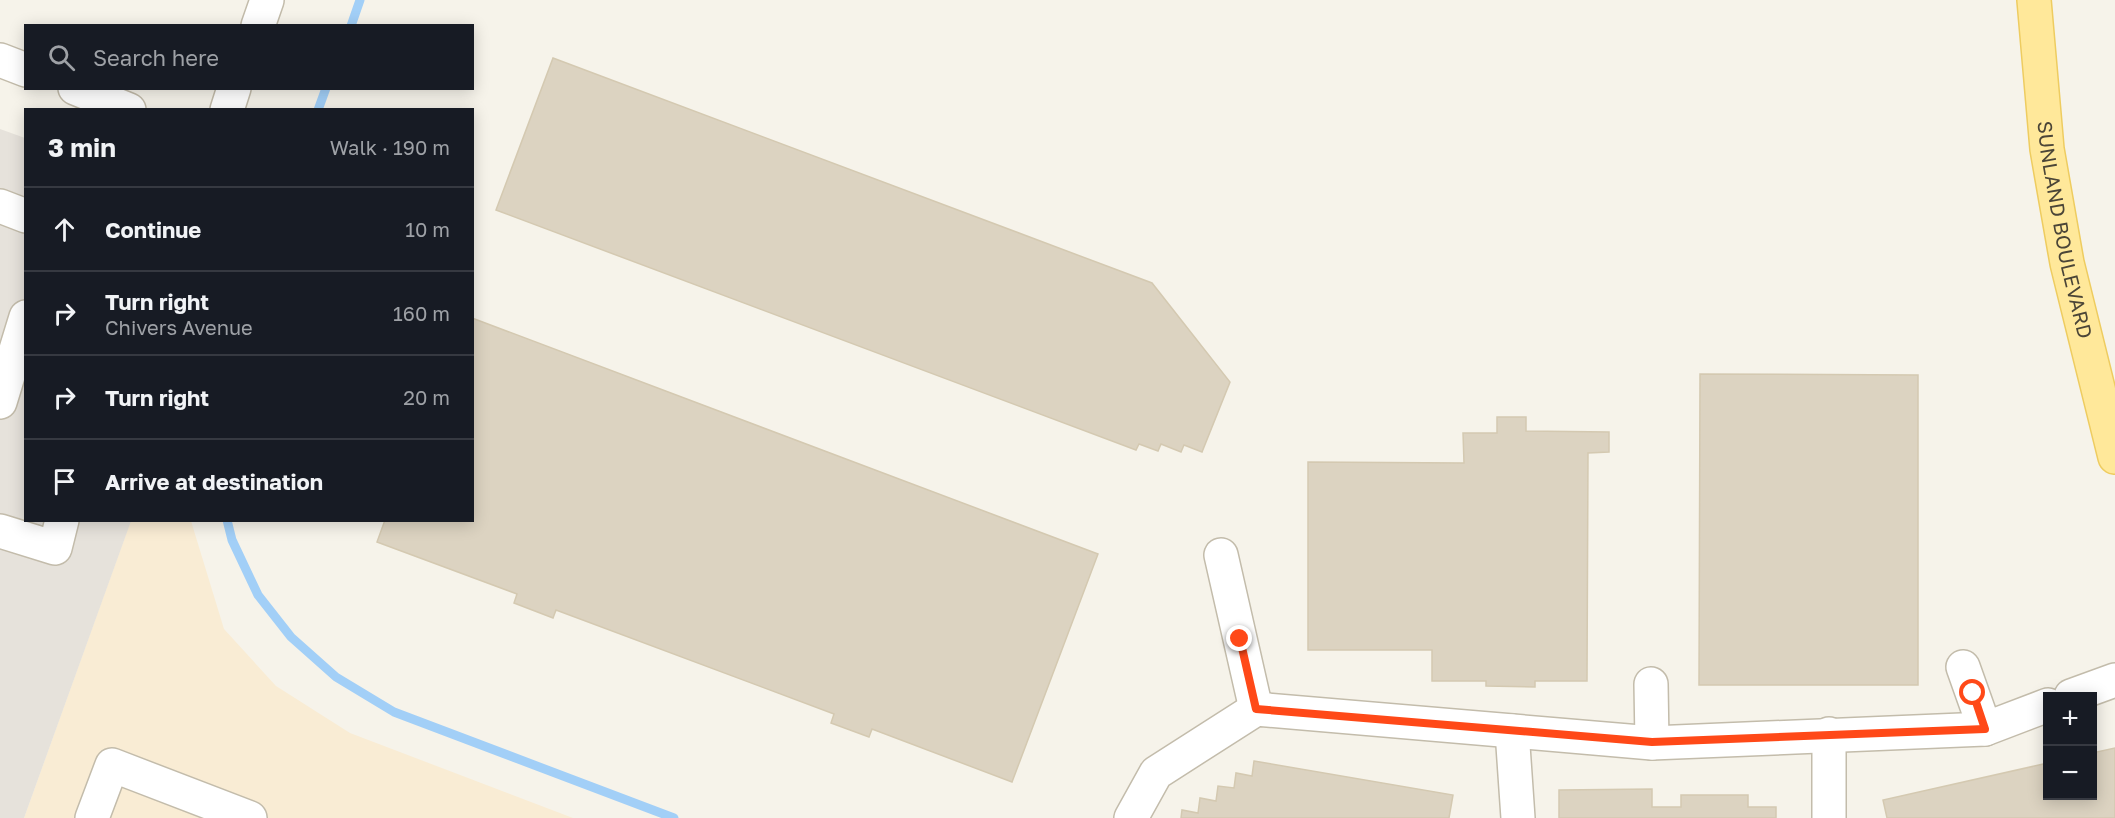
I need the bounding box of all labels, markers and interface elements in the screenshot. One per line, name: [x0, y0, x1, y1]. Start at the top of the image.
search box: [24, 24, 474, 90]
icon: search: [45, 41, 78, 74]
text: Search here: [93, 44, 219, 71]
street label: SUNLAND BOULEVARD: [2034, 120, 2098, 341]
text: 3 min: [48, 132, 116, 163]
text: Walk · 190 m: [330, 135, 450, 159]
icon: ahead: [48, 213, 81, 246]
text: Continue: [105, 216, 201, 243]
text: 10 m: [405, 217, 450, 241]
text: Turn right: [105, 288, 209, 315]
icon: right: [48, 297, 81, 330]
text: 160 m: [393, 301, 450, 325]
text: Chivers Avenue: [105, 315, 253, 339]
icon: right: [48, 381, 81, 414]
text: Turn right: [105, 384, 209, 411]
text: 20 m: [403, 385, 450, 409]
icon: arrive: [48, 465, 81, 498]
text: Arrive at destination: [105, 468, 323, 495]
route end: [1226, 625, 1252, 651]
route start: [1959, 679, 1985, 705]
map controls: [2043, 692, 2097, 800]
button: +: [2043, 692, 2097, 746]
button: −: [2043, 746, 2097, 800]

